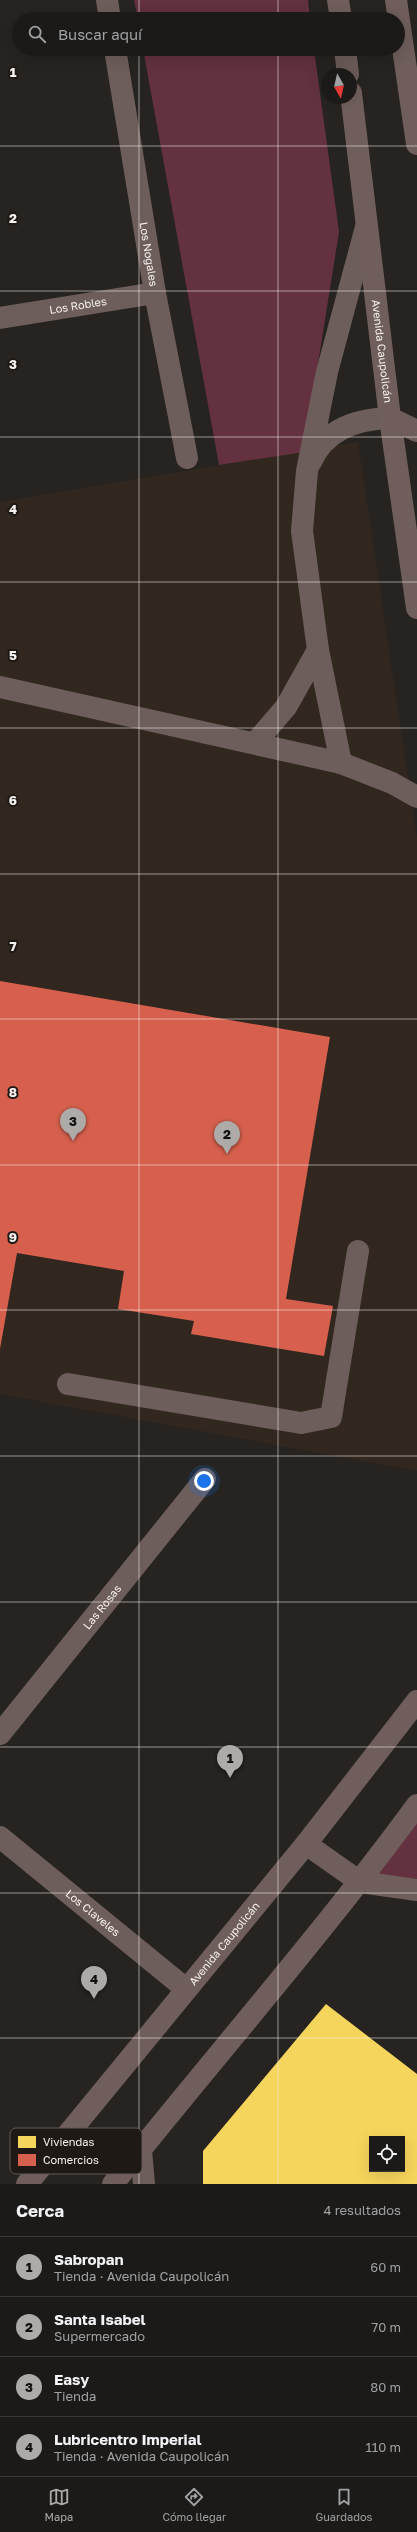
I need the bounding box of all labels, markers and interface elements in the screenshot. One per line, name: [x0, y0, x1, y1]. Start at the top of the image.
search box: [12, 12, 405, 56]
icon: search: [26, 23, 48, 45]
text: Buscar aquí: [58, 25, 142, 43]
text: 1: [10, 64, 17, 80]
north arrow: [321, 68, 357, 104]
text: 2: [9, 210, 17, 226]
street label: Los Nogales: [137, 221, 161, 287]
street label: Los Robles: [48, 294, 108, 316]
street label: Avenida Caupolicán: [370, 299, 395, 403]
text: 3: [9, 356, 17, 372]
text: 4: [9, 501, 17, 517]
text: 5: [9, 647, 17, 663]
text: 6: [9, 792, 17, 808]
text: 7: [9, 938, 17, 954]
text: 8: [9, 1084, 17, 1100]
pin: 3: [60, 1108, 86, 1141]
pin: 2: [214, 1121, 240, 1154]
text: 9: [9, 1229, 17, 1245]
your location: [194, 1471, 214, 1491]
street label: Las Rosas: [80, 1582, 124, 1631]
pin: 1: [217, 1745, 243, 1778]
street label: Los Claveles: [63, 1887, 123, 1939]
street label: Avenida Caupolicán: [186, 1899, 262, 1987]
pin: 4: [81, 1966, 107, 1999]
legend: [10, 2128, 142, 2174]
text: Viviendas: [43, 2135, 95, 2148]
map controls: [369, 2136, 405, 2172]
button: locate: [369, 2136, 405, 2172]
text: Comercios: [43, 2153, 99, 2166]
text: Cerca: [16, 2200, 64, 2221]
text: 4 resultados: [323, 2202, 401, 2218]
text: Sabropan: [54, 2250, 124, 2268]
text: 1: [26, 2259, 32, 2275]
text: 60 m: [370, 2259, 401, 2275]
text: Tienda · Avenida Caupolicán: [54, 2268, 229, 2284]
text: Santa Isabel: [54, 2310, 146, 2328]
text: 2: [25, 2319, 33, 2335]
text: 70 m: [371, 2319, 401, 2335]
text: Supermercado: [54, 2328, 145, 2344]
text: Easy: [54, 2370, 89, 2388]
text: 3: [25, 2379, 33, 2395]
text: 80 m: [370, 2379, 401, 2395]
text: Tienda: [54, 2388, 96, 2404]
text: Lubricentro Imperial: [54, 2430, 201, 2448]
text: 4: [25, 2439, 33, 2455]
text: 110 m: [366, 2439, 401, 2455]
text: Tienda · Avenida Caupolicán: [54, 2448, 229, 2464]
tab: Mapa: [45, 2486, 73, 2523]
tab: Cómo llegar: [162, 2486, 226, 2523]
tab: Guardados: [315, 2486, 372, 2523]

